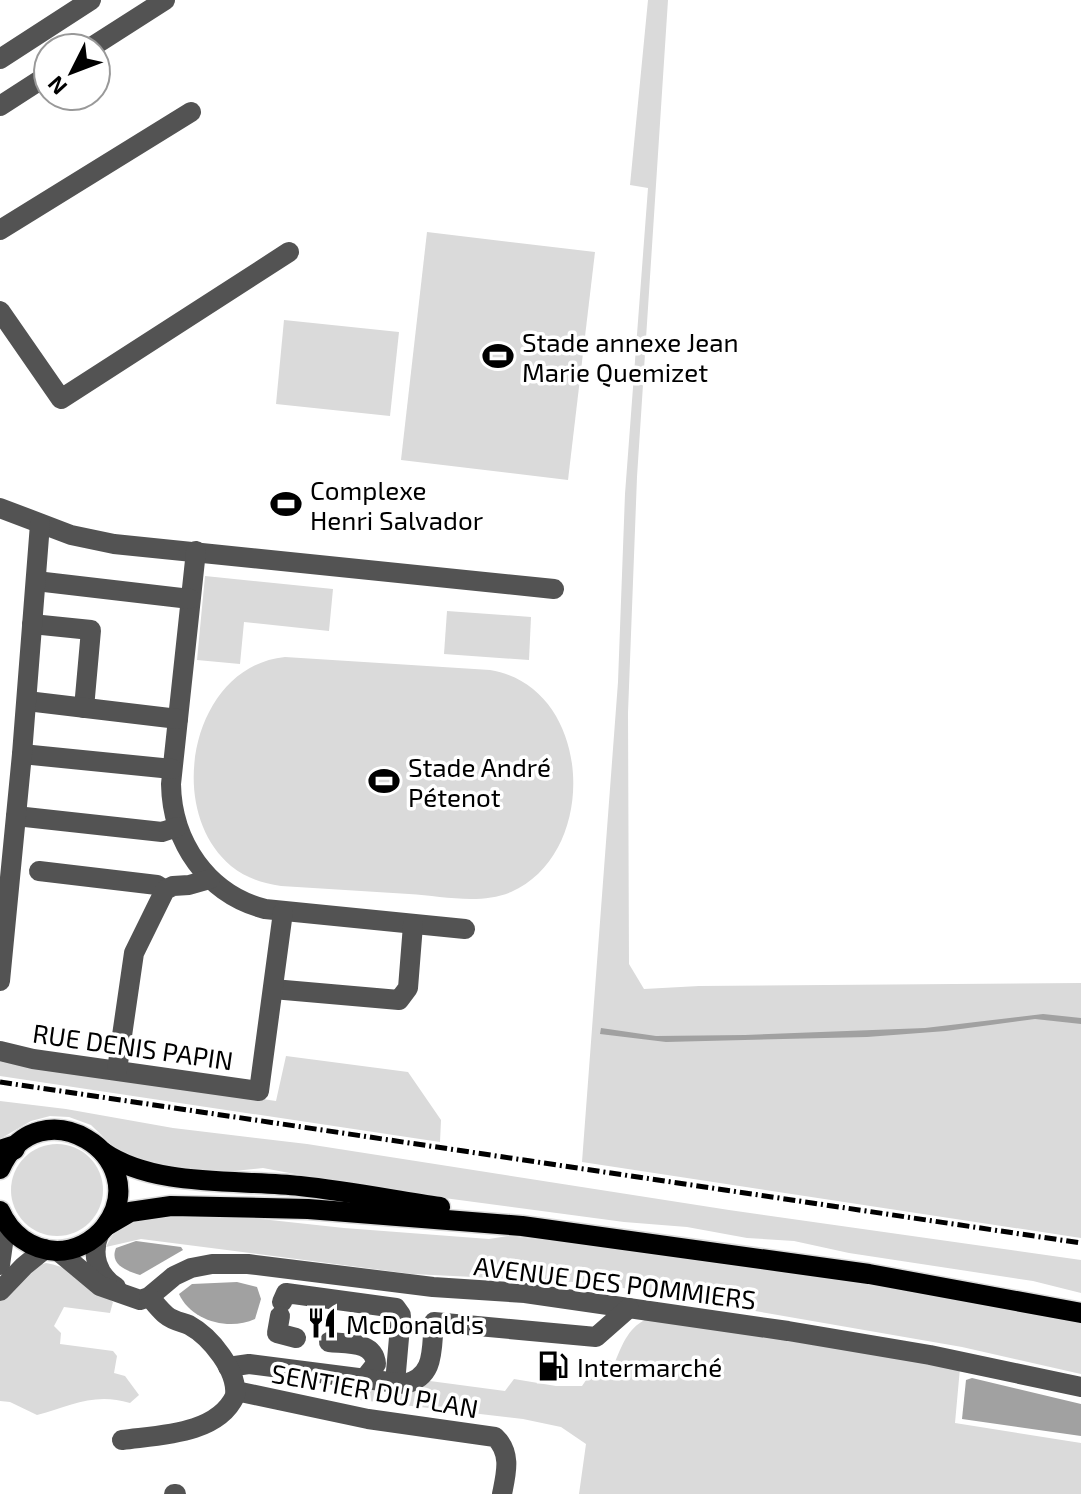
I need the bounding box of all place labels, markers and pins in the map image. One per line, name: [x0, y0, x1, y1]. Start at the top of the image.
place label: Stade annexe Jean Marie Quemizet: [522, 326, 739, 387]
sports icon: Stade annexe Jean Marie Quemizet: [481, 339, 515, 373]
place label: Complexe Henri Salvador: [310, 474, 483, 535]
sports icon: Complexe Henri Salvador: [269, 487, 303, 521]
place label: Stade André Pétenot: [408, 751, 551, 812]
sports icon: Stade André Pétenot: [367, 764, 401, 798]
restaurant icon: McDonald's: [305, 1306, 339, 1340]
place label: McDonald's: [346, 1308, 484, 1339]
fuel station icon: Intermarché: [536, 1349, 570, 1383]
place label: Intermarché: [577, 1351, 722, 1382]

